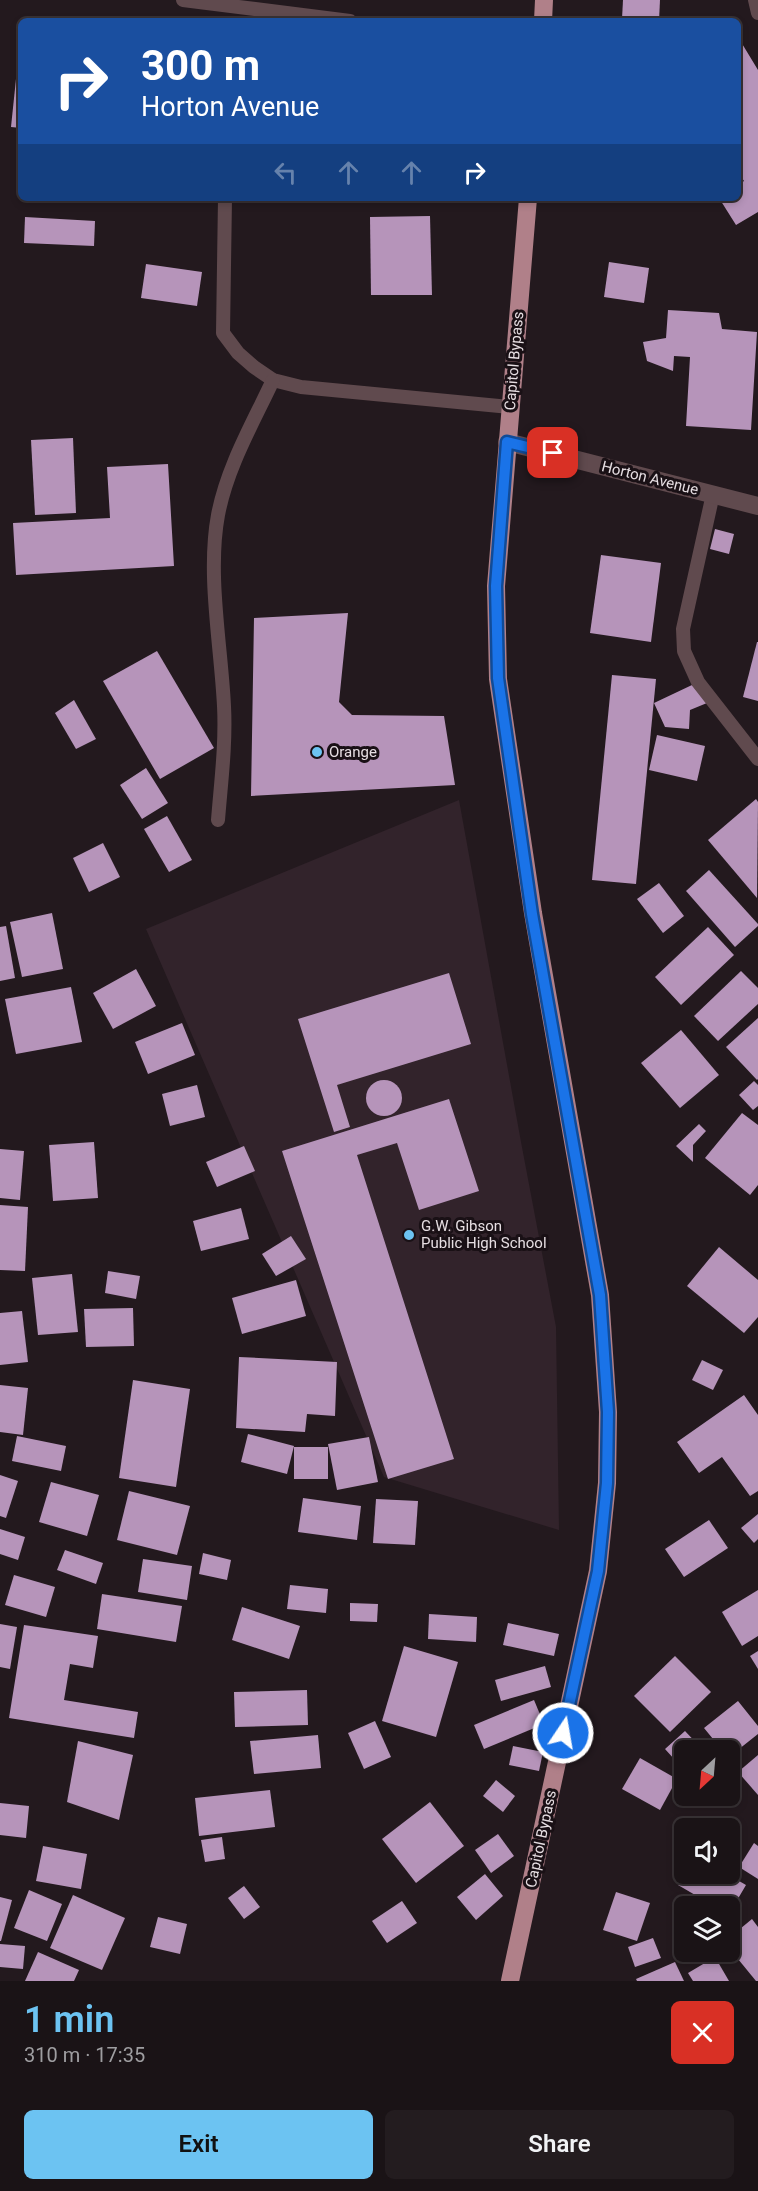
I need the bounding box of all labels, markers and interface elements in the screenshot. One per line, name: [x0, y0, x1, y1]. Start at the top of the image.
text: 300 m: [141, 41, 260, 90]
icon: right: [42, 42, 120, 120]
text: Horton Avenue: [141, 91, 319, 123]
icon: left: [269, 156, 302, 189]
icon: ahead: [332, 156, 365, 189]
icon: ahead: [395, 156, 428, 189]
icon: right: [458, 156, 491, 189]
street label: Capitol Bypass: [501, 311, 527, 411]
pin: [527, 427, 578, 478]
icon: arrive: [536, 436, 569, 469]
street label: Horton Avenue: [600, 457, 700, 499]
place label: Orange: [329, 743, 377, 761]
marker: Orange: [310, 745, 324, 759]
place label: G.W. Gibson Public High School: [421, 1217, 547, 1252]
marker: G.W. Gibson Public High School: [402, 1228, 416, 1242]
position arrow: [531, 1701, 595, 1765]
north arrow: [674, 1740, 740, 1806]
map controls: [674, 1740, 740, 1962]
street label: Capitol Bypass: [522, 1789, 560, 1889]
button: sound: [674, 1818, 740, 1884]
button: layers: [674, 1896, 740, 1962]
text: 1 min: [24, 1999, 114, 2041]
button: close: [671, 2001, 734, 2064]
text: 310 m · 17:35: [24, 2043, 145, 2067]
button: Exit: [24, 2110, 373, 2179]
button: Share: [385, 2110, 734, 2179]

